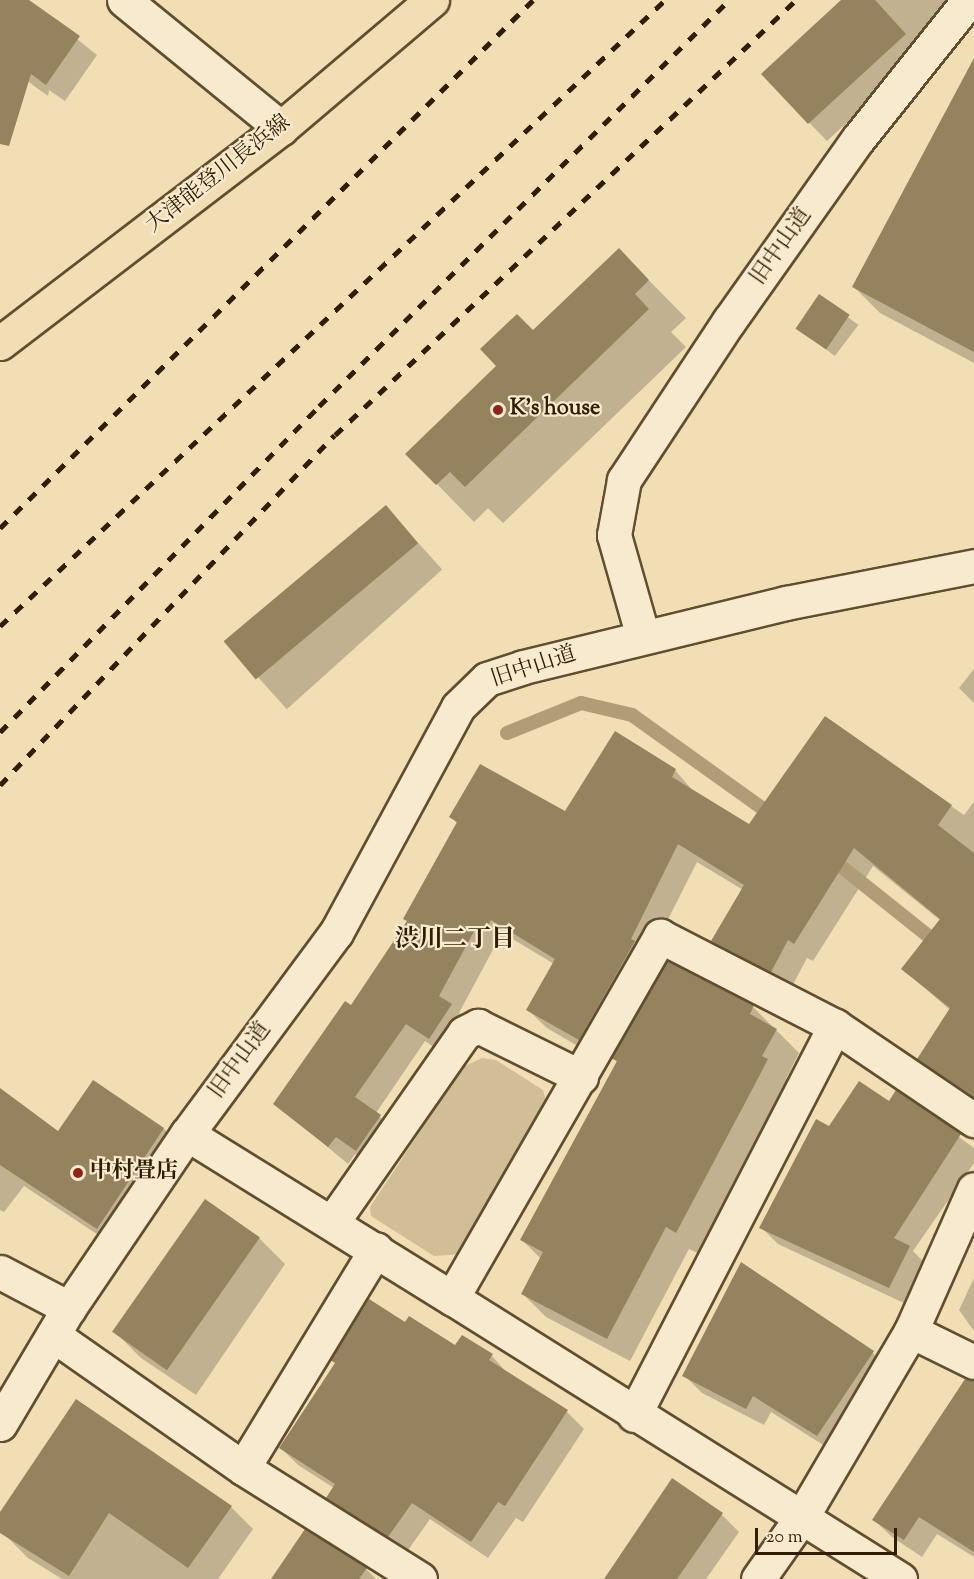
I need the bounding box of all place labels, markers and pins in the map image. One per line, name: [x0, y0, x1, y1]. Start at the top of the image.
place label: K's house: [510, 397, 600, 423]
marker: K's house: [491, 403, 505, 417]
place label: 中村畳店: [90, 1160, 178, 1186]
marker: 中村畳店: [71, 1166, 85, 1180]

